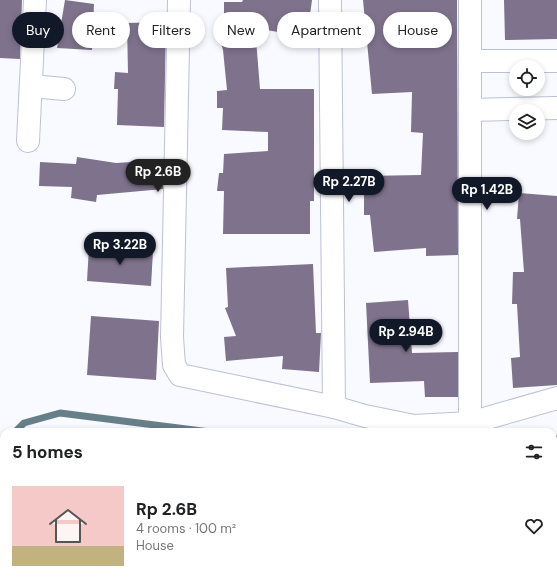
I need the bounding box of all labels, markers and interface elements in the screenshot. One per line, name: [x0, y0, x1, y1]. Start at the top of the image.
chip: Buy: [12, 12, 64, 48]
chip: Rent: [72, 12, 130, 48]
chip: Filters: [138, 12, 205, 48]
chip: New: [213, 12, 269, 48]
chip: Apartment: [277, 12, 375, 48]
chip: House: [383, 12, 452, 48]
map controls: [509, 60, 545, 140]
button: locate: [509, 60, 545, 96]
button: layers: [509, 104, 545, 140]
pin: Rp 2.6B: [121, 159, 195, 193]
text: Rp 2.6B: [135, 163, 181, 180]
pin: Rp 2.27B: [308, 169, 390, 203]
text: Rp 2.27B: [322, 173, 376, 190]
pin: Rp 1.42B: [446, 177, 528, 211]
text: Rp 1.42B: [461, 181, 513, 198]
pin: Rp 3.22B: [79, 232, 161, 266]
text: Rp 3.22B: [93, 236, 147, 253]
pin: Rp 2.94B: [365, 319, 447, 353]
text: Rp 2.94B: [378, 323, 434, 340]
text: 5 homes: [12, 441, 83, 463]
icon: filters: [523, 441, 545, 463]
text: Rp 2.6B: [136, 498, 197, 520]
icon: home: [44, 502, 92, 550]
icon: heart: [523, 515, 545, 537]
text: 4 rooms · 100 m²: [136, 520, 236, 537]
text: House: [136, 537, 174, 554]

